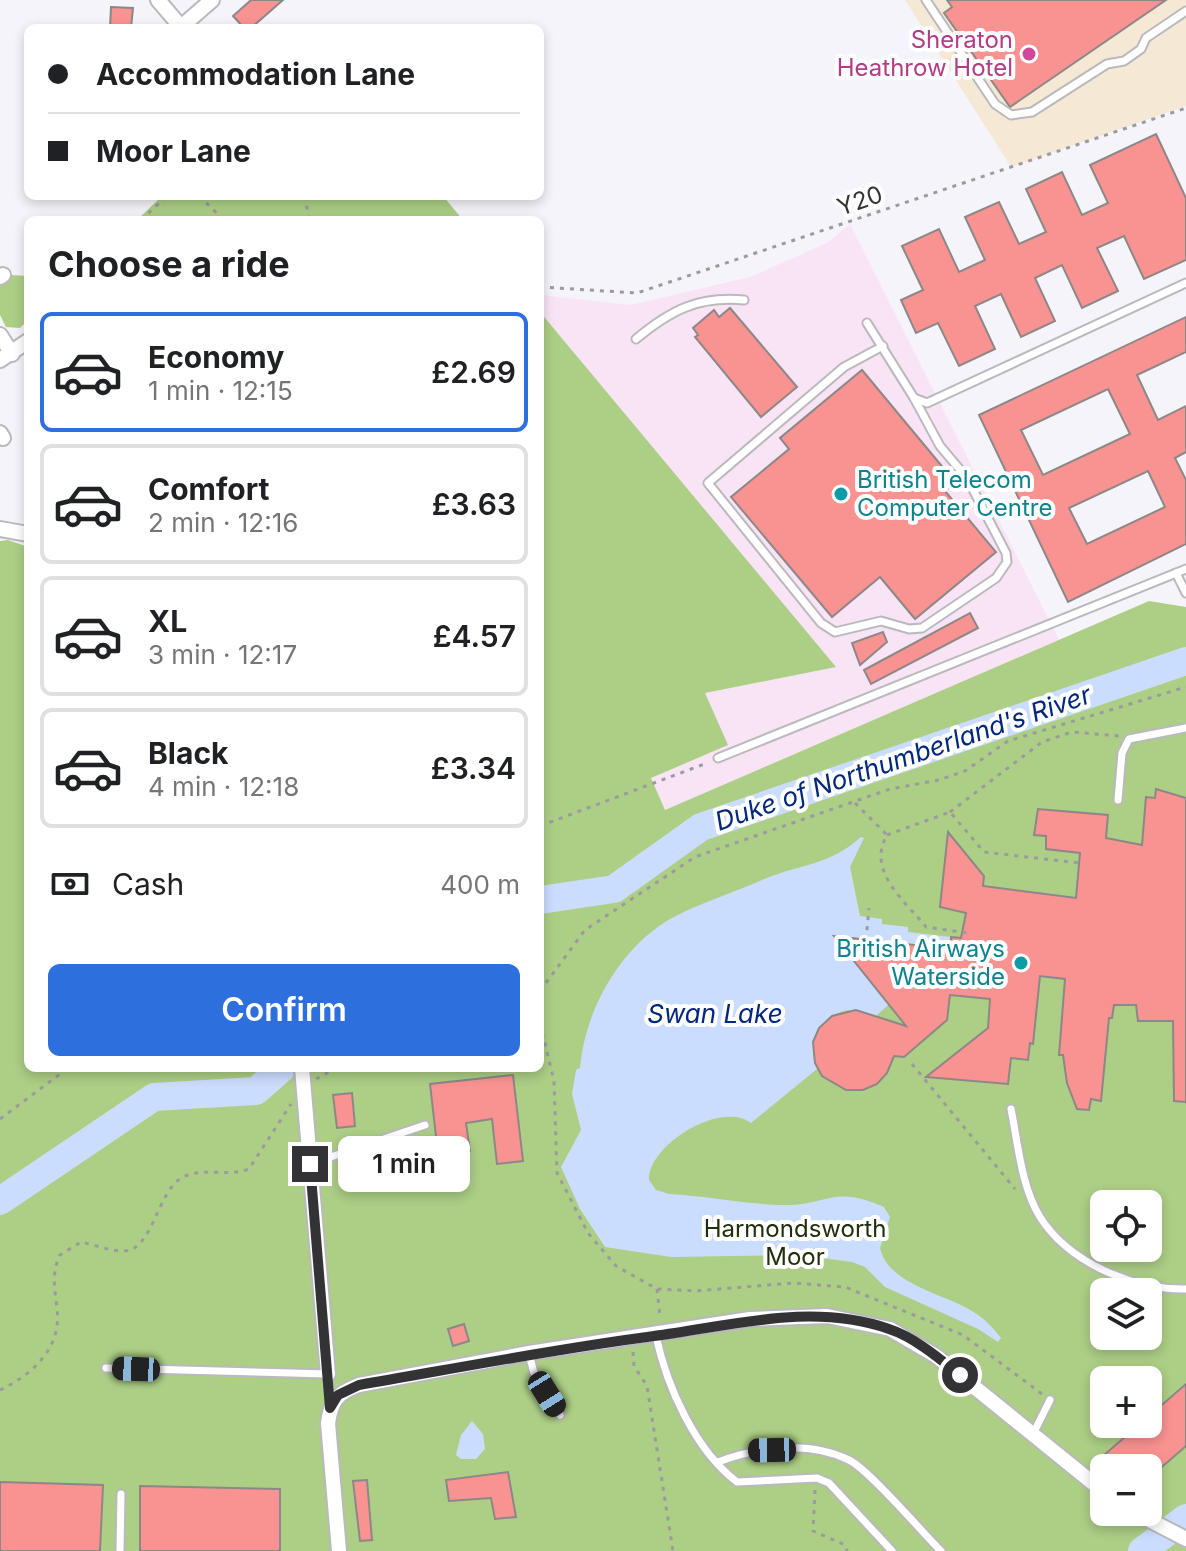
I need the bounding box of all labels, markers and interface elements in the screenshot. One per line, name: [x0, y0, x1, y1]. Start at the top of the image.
place label: Sheraton Heathrow Hotel: [837, 25, 1013, 82]
marker: Sheraton Heathrow Hotel: [1020, 45, 1038, 63]
text: Accommodation Lane: [96, 56, 415, 92]
text: Moor Lane: [96, 133, 251, 169]
street label: Y20: [833, 179, 886, 222]
text: Choose a ride: [48, 242, 290, 286]
icon: car: [52, 336, 124, 408]
text: Economy: [148, 339, 284, 375]
text: £2.69: [431, 354, 516, 390]
text: 1 min · 12:15: [148, 375, 293, 406]
place label: British Telecom Computer Centre: [857, 465, 1052, 522]
icon: car: [52, 468, 124, 540]
text: Comfort: [148, 471, 269, 507]
marker: British Telecom Computer Centre: [832, 485, 850, 503]
text: £3.63: [432, 486, 516, 522]
text: 2 min · 12:16: [148, 507, 298, 538]
icon: car: [52, 600, 124, 672]
text: XL: [148, 603, 187, 639]
text: £4.57: [433, 618, 516, 654]
text: 3 min · 12:17: [148, 639, 297, 670]
water label: Duke of Northumberland's River: [711, 678, 1096, 837]
icon: car: [52, 732, 124, 804]
text: Black: [148, 735, 228, 771]
text: £3.34: [431, 750, 516, 786]
text: 4 min · 12:18: [148, 771, 299, 802]
icon: cash: [48, 862, 92, 906]
text: Cash: [112, 866, 184, 902]
text: 400 m: [440, 869, 520, 900]
place label: British Airways Waterside: [836, 934, 1005, 991]
marker: British Airways Waterside: [1012, 954, 1030, 972]
button: Confirm: [48, 964, 520, 1056]
water label: Swan Lake: [647, 998, 783, 1029]
callout: 1 min: [338, 1136, 470, 1192]
route end: [292, 1146, 328, 1182]
text: 1 min: [372, 1148, 436, 1179]
map controls: [1090, 1190, 1162, 1526]
button: locate: [1090, 1190, 1162, 1262]
park label: Harmondsworth Moor: [704, 1214, 886, 1271]
button: layers: [1090, 1278, 1162, 1350]
car: [112, 1356, 160, 1382]
route start: [942, 1357, 978, 1393]
button: +: [1090, 1366, 1162, 1438]
car: [524, 1367, 570, 1421]
car: [748, 1438, 796, 1462]
button: −: [1090, 1454, 1162, 1526]

